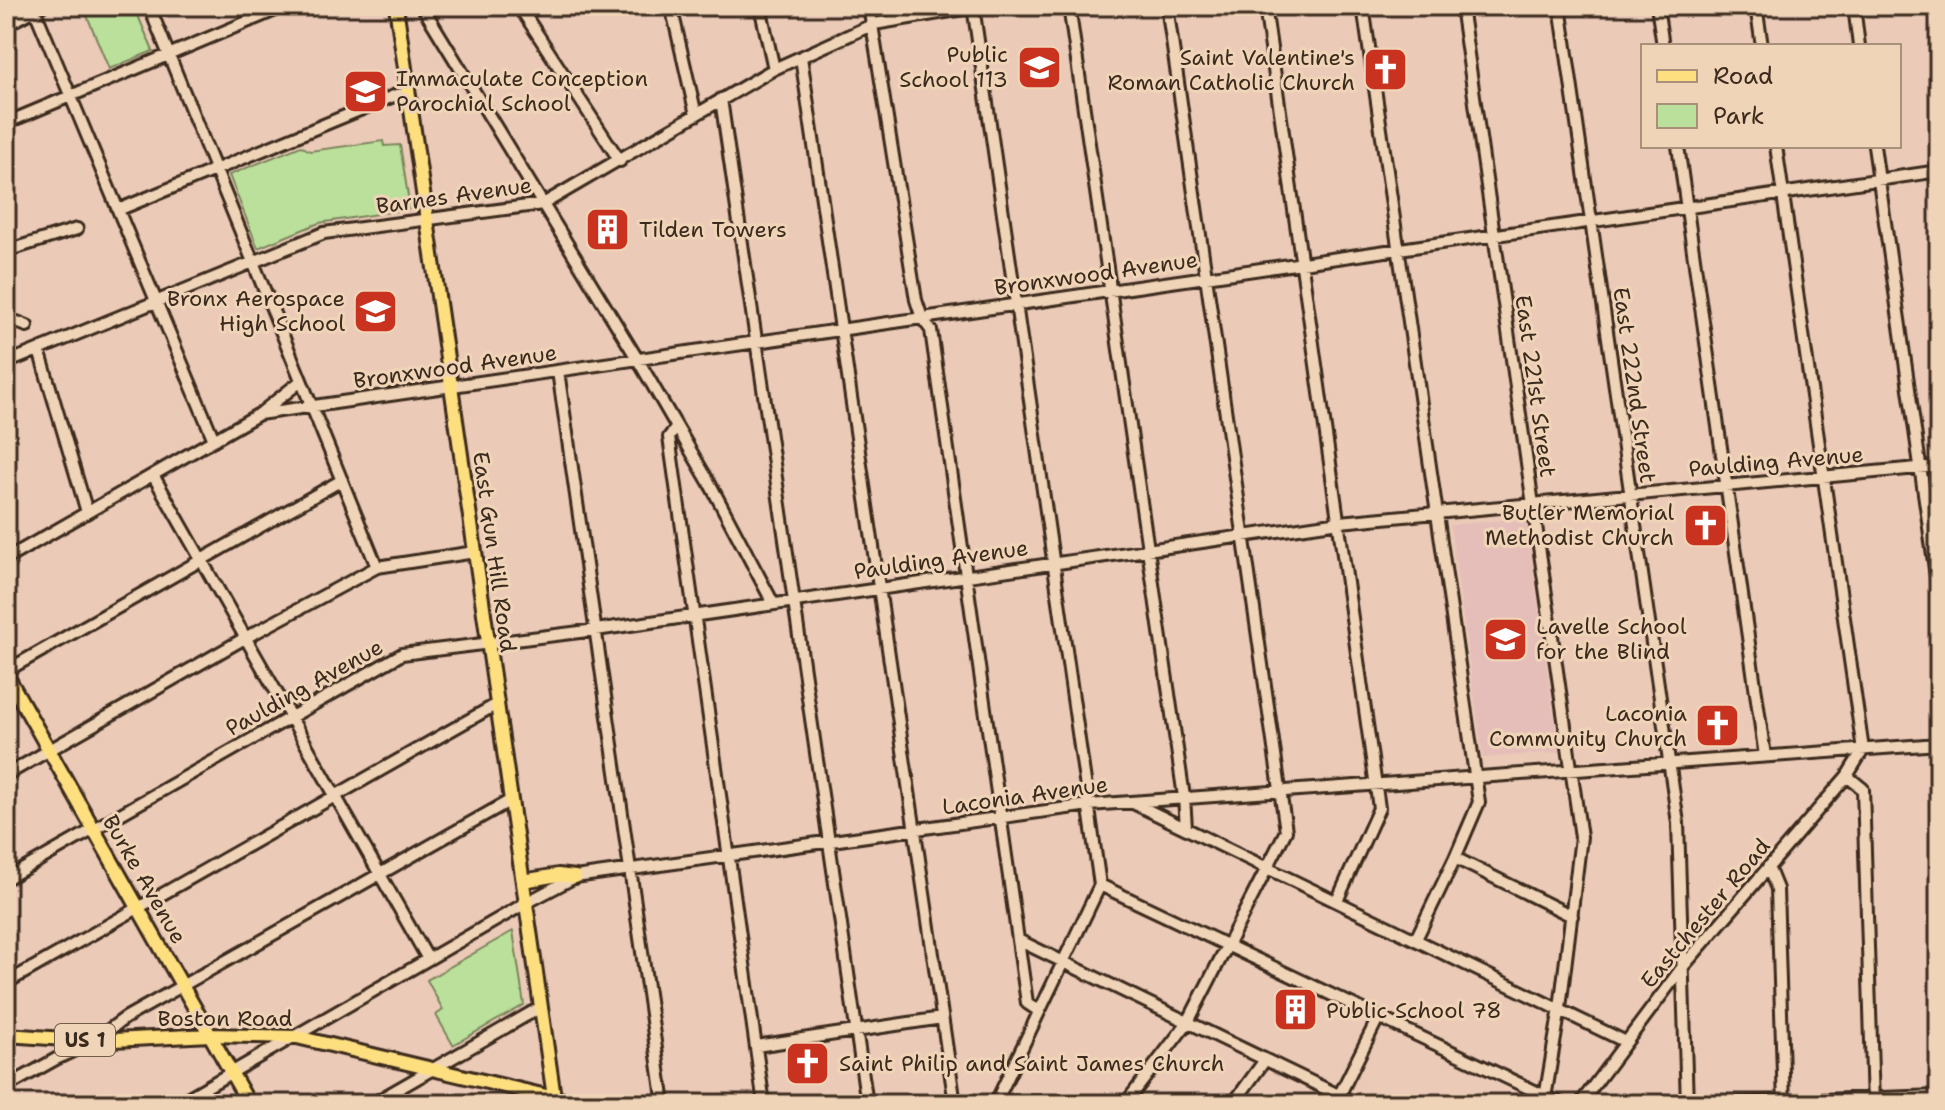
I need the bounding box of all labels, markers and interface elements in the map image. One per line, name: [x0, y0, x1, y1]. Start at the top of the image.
place label: Public School 113: [899, 40, 1008, 94]
school or university icon: Public School 113: [1015, 43, 1063, 91]
place label: Saint Valentine's Roman Catholic Church: [1107, 43, 1355, 97]
legend: [1641, 44, 1901, 148]
church icon: Saint Valentine's Roman Catholic Church: [1362, 46, 1410, 94]
text: Road: [1713, 60, 1773, 92]
place label: Immaculate Conception Parochial School: [396, 64, 648, 118]
school or university icon: Immaculate Conception Parochial School: [341, 67, 389, 115]
text: Park: [1713, 100, 1765, 132]
street label: Barnes Avenue: [374, 170, 534, 221]
building icon: Tilden Towers: [584, 205, 632, 253]
place label: Tilden Towers: [639, 215, 787, 244]
street label: Bronxwood Avenue: [992, 245, 1200, 302]
place label: Bronx Aerospace High School: [167, 284, 345, 338]
street label: East 222nd Street: [1606, 285, 1663, 485]
school or university icon: Bronx Aerospace High School: [352, 287, 400, 335]
street label: East 221st Street: [1508, 293, 1563, 479]
street label: Bronxwood Avenue: [351, 338, 559, 395]
street label: Paulding Avenue: [1687, 439, 1865, 484]
street label: East Gun Hill Road: [466, 450, 523, 654]
place label: Butler Memorial Methodist Church: [1485, 498, 1674, 552]
church icon: Butler Memorial Methodist Church: [1681, 501, 1729, 549]
street label: Paulding Avenue: [852, 533, 1030, 586]
place label: Lavelle School for the Blind: [1536, 612, 1687, 666]
school or university icon: Lavelle School for the Blind: [1481, 615, 1529, 663]
street label: Paulding Avenue: [220, 632, 388, 743]
place label: Laconia Community Church: [1489, 699, 1687, 753]
church icon: Laconia Community Church: [1694, 702, 1742, 750]
street label: Laconia Avenue: [940, 770, 1110, 821]
street label: Burke Avenue: [96, 809, 193, 949]
street label: Eastchester Road: [1634, 832, 1777, 994]
building icon: Public School 78: [1271, 986, 1319, 1034]
place label: Public School 78: [1326, 996, 1502, 1025]
street label: Boston Road: [158, 1004, 292, 1033]
road number: US 1: [55, 1024, 115, 1056]
church icon: Saint Philip and Saint James Church: [784, 1039, 832, 1087]
place label: Saint Philip and Saint James Church: [839, 1049, 1225, 1078]

